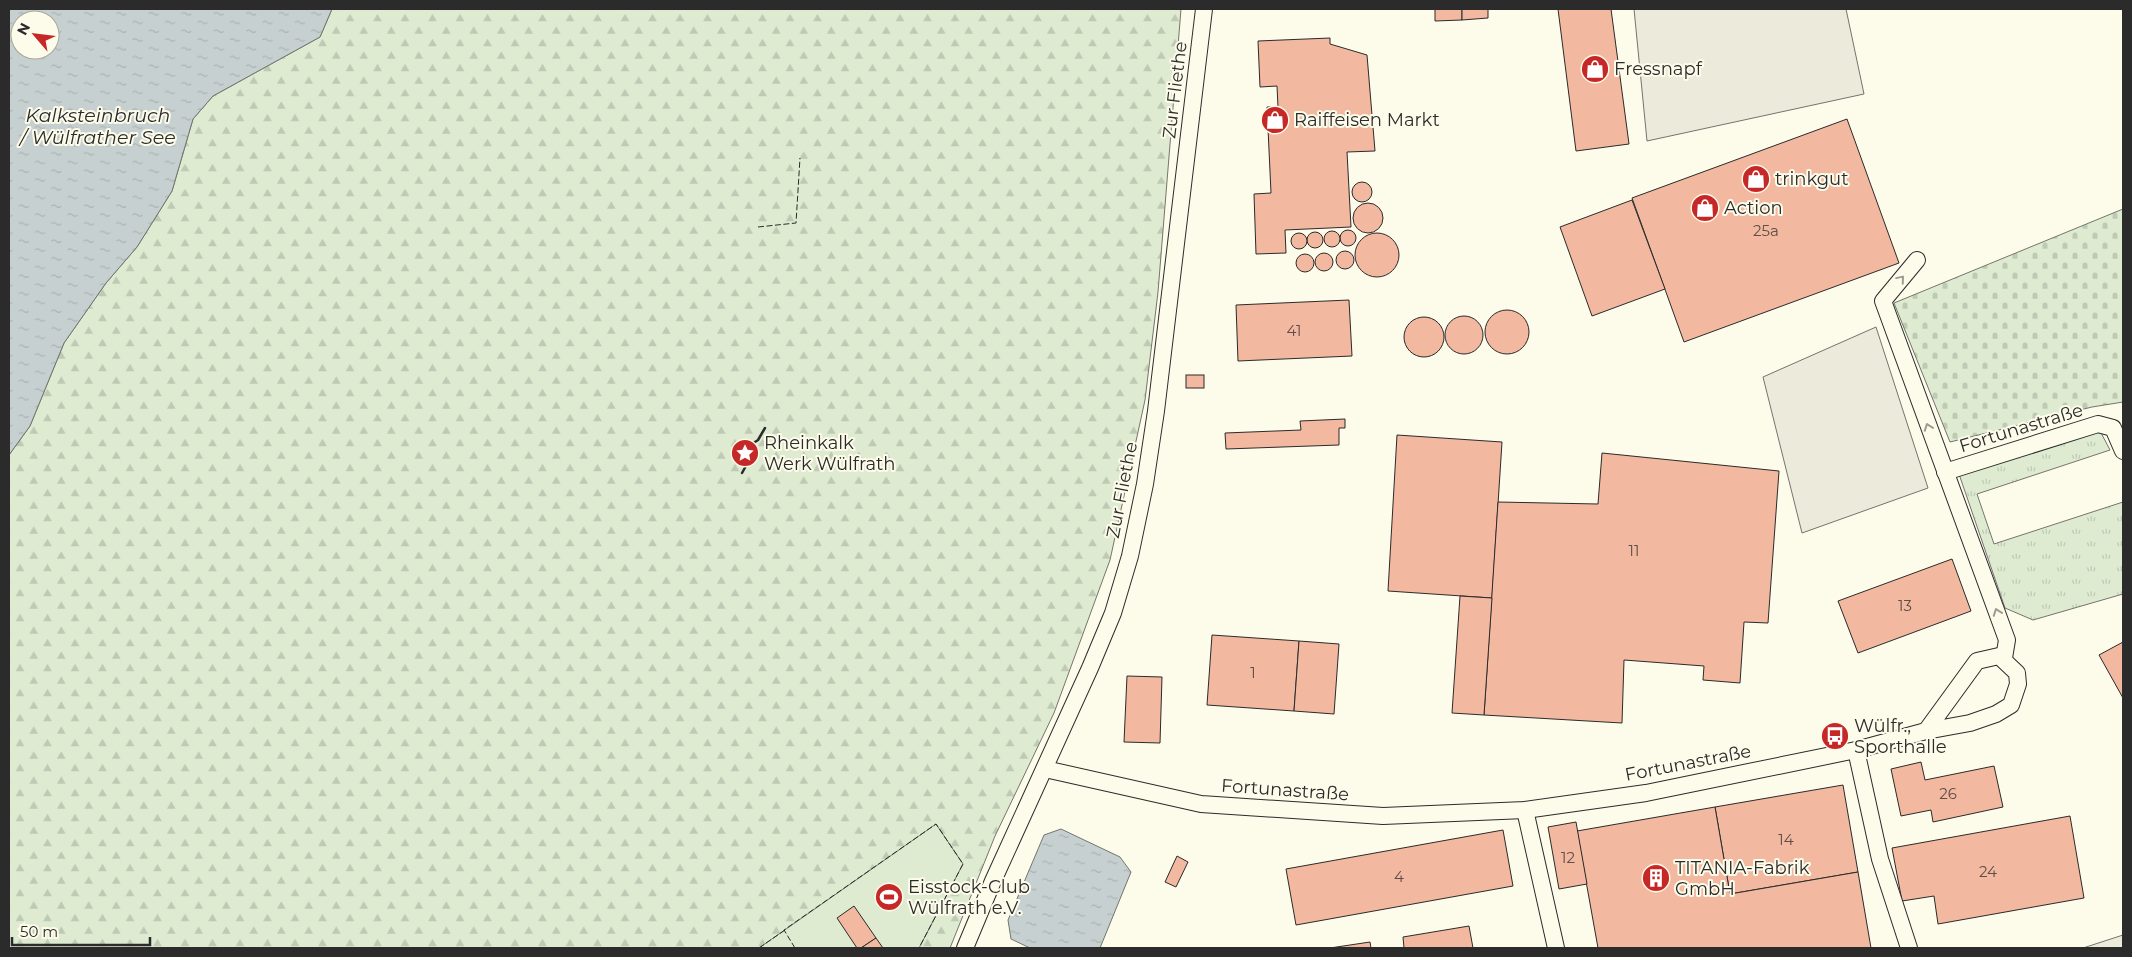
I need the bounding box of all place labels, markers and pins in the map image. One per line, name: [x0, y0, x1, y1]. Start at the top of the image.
shop icon: Fressnapf: [1580, 54, 1610, 84]
place label: Fressnapf: [1614, 58, 1703, 80]
shop icon: Raiffeisen Markt: [1260, 105, 1290, 135]
place label: Raiffeisen Markt: [1294, 109, 1440, 131]
shop icon: trinkgut: [1741, 164, 1771, 194]
place label: trinkgut: [1775, 168, 1849, 190]
shop icon: Action: [1690, 193, 1720, 223]
place label: Action: [1724, 197, 1783, 219]
place label: Rheinkalk Werk Wülfrath: [764, 432, 896, 475]
place icon: Rheinkalk Werk Wülfrath: [730, 438, 760, 468]
place label: Wülfr., Sporthalle: [1854, 715, 1947, 758]
bus stop icon: Wülfr., Sporthalle: [1820, 721, 1850, 751]
place label: TITANIA-Fabrik GmbH: [1675, 857, 1810, 900]
building icon: TITANIA-Fabrik GmbH: [1641, 863, 1671, 893]
place label: Eisstock-Club Wülfrath e.V.: [908, 876, 1030, 919]
sports icon: Eisstock-Club Wülfrath e.V.: [874, 882, 904, 912]

